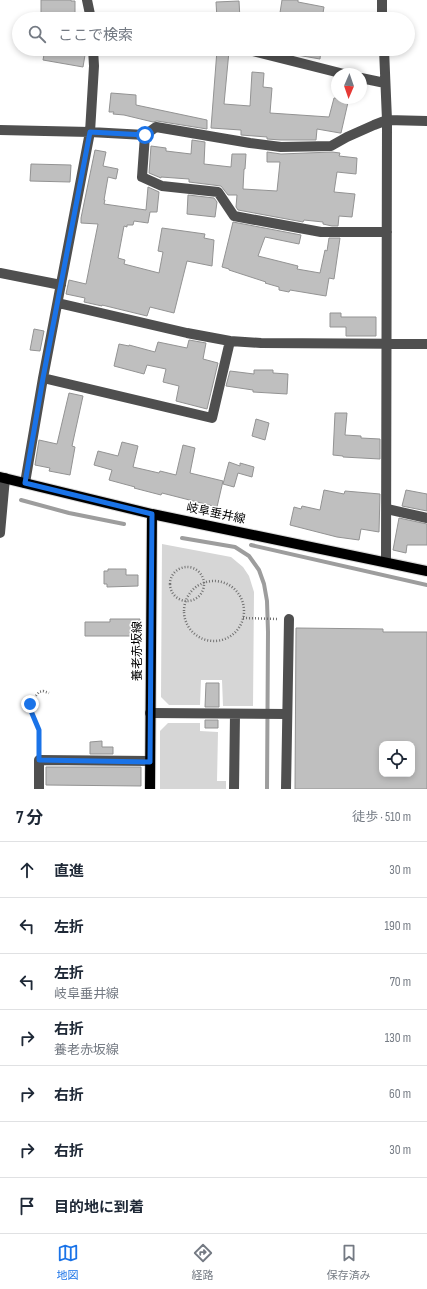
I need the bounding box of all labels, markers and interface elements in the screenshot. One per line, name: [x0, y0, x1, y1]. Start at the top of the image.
search box: [12, 12, 415, 56]
icon: search: [26, 23, 48, 45]
text: ここで検索: [58, 26, 133, 45]
north arrow: [331, 68, 367, 104]
route start: [136, 126, 154, 144]
street label: 岐阜垂井線: [185, 500, 247, 527]
street label: 養老赤坂線: [130, 621, 145, 681]
route end: [21, 695, 39, 713]
map controls: [379, 741, 415, 777]
button: locate: [379, 741, 415, 777]
text: 7 分: [16, 808, 43, 828]
text: 徒歩 · 510 m: [352, 809, 411, 825]
icon: ahead: [16, 859, 38, 881]
text: 直進: [54, 862, 84, 881]
text: 30 m: [389, 862, 411, 878]
icon: left: [16, 915, 38, 937]
text: 左折: [54, 918, 84, 937]
text: 190 m: [384, 918, 411, 934]
text: 左折: [54, 964, 84, 983]
icon: left: [16, 971, 38, 993]
text: 70 m: [390, 974, 411, 990]
text: 岐阜垂井線: [54, 986, 119, 1002]
text: 右折: [54, 1020, 84, 1039]
icon: right: [16, 1027, 38, 1049]
text: 130 m: [385, 1030, 411, 1046]
text: 養老赤坂線: [54, 1042, 119, 1058]
icon: right: [16, 1083, 38, 1105]
text: 右折: [54, 1086, 84, 1105]
text: 60 m: [389, 1086, 411, 1102]
icon: right: [16, 1139, 38, 1161]
text: 右折: [54, 1142, 84, 1161]
text: 30 m: [389, 1142, 411, 1158]
icon: arrive: [16, 1195, 38, 1217]
text: 目的地に到着: [54, 1198, 144, 1217]
tab: 地図: [57, 1242, 79, 1282]
tab: 経路: [192, 1242, 214, 1282]
tab: 保存済み: [327, 1242, 371, 1282]

